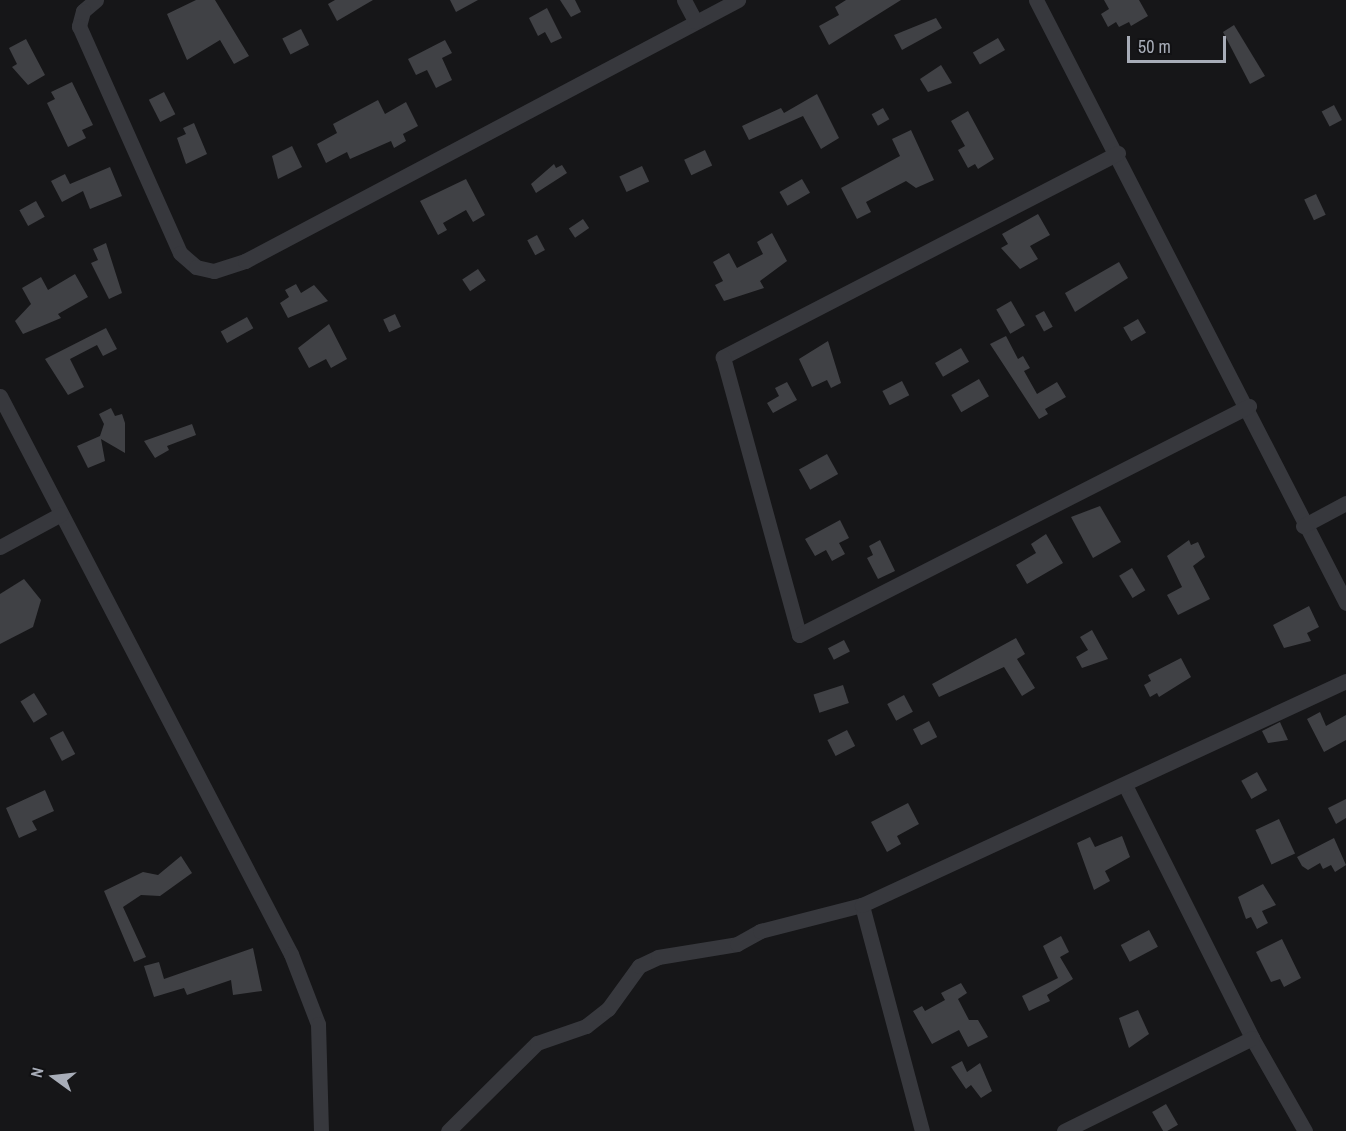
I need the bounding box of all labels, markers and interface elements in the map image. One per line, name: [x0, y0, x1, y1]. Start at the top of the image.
scale bar: [1130, 24, 1229, 62]
text: 50 m: [1138, 34, 1171, 59]
north arrow: [24, 1047, 84, 1107]
text: N: [25, 1065, 48, 1080]

